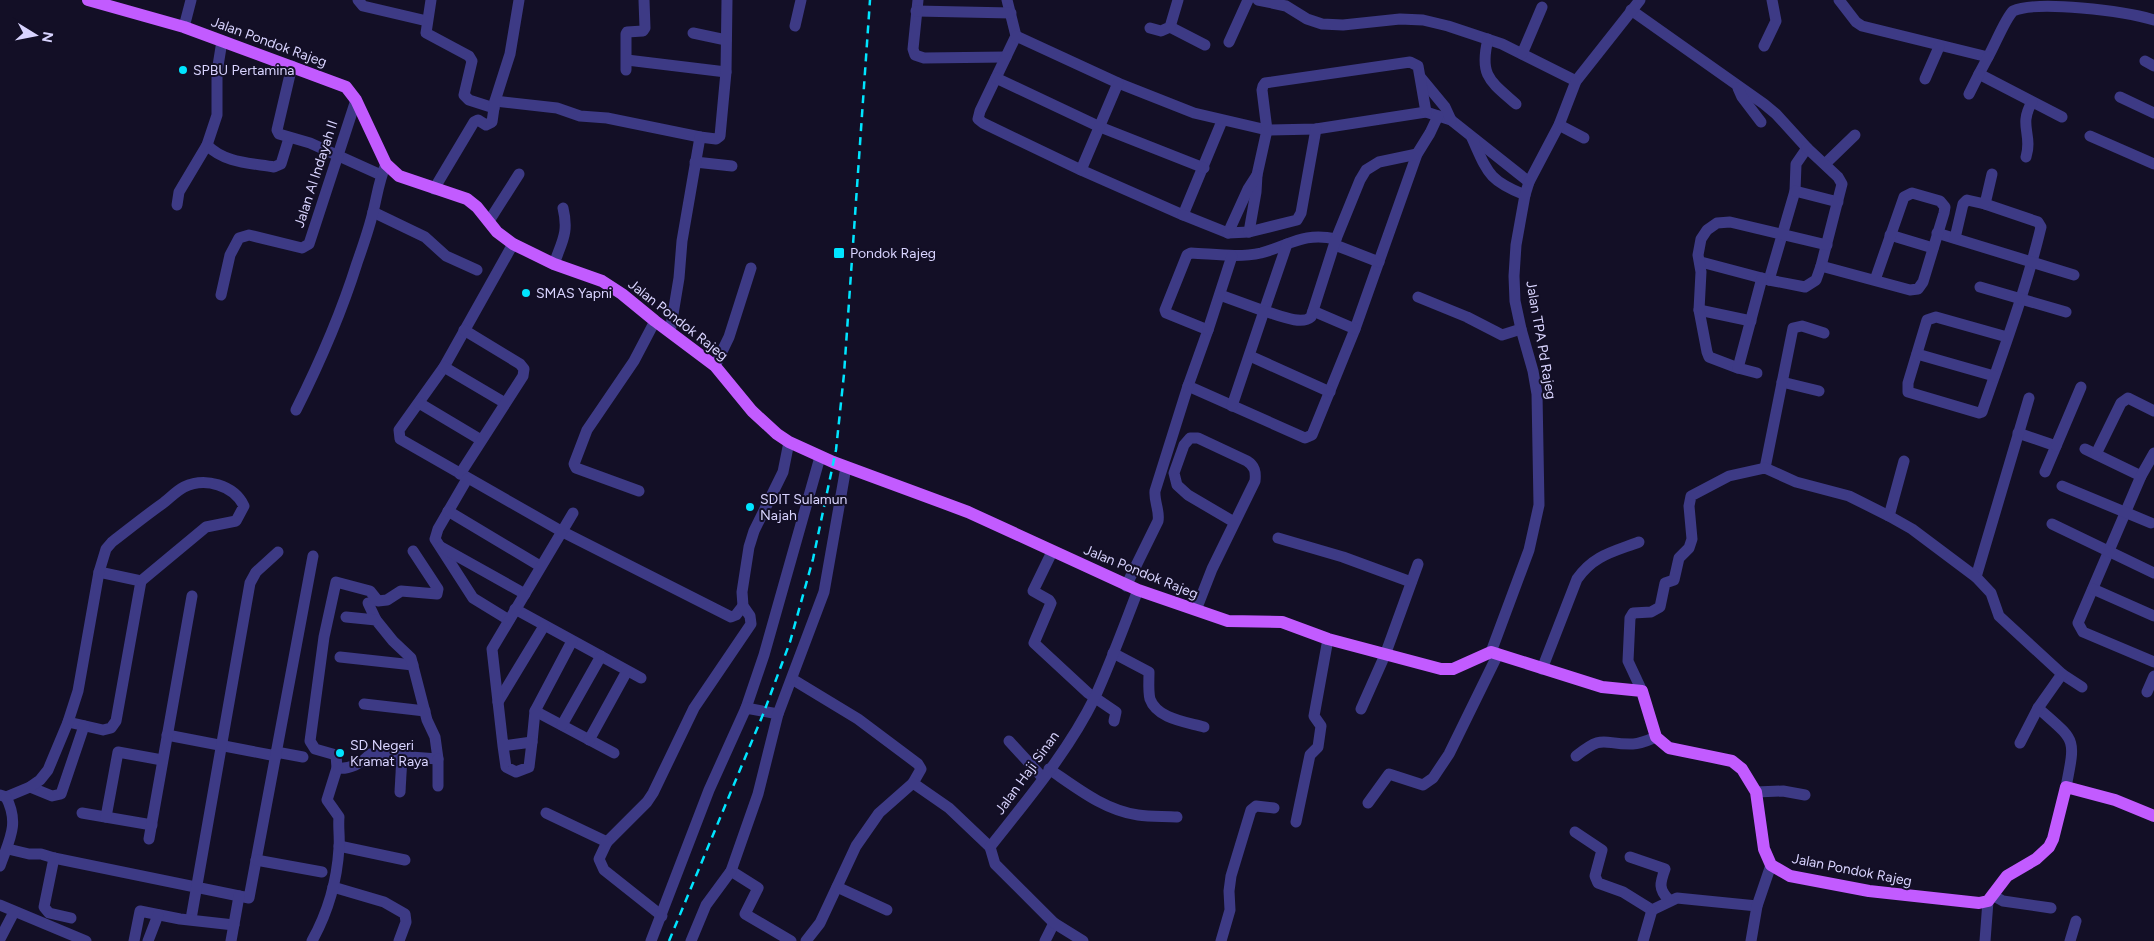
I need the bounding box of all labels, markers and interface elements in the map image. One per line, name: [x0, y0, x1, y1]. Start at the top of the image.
north arrow: [10, 10, 60, 60]
street label: Jalan Pondok Rajeg: [209, 13, 329, 71]
text: N: [38, 30, 57, 44]
place label: SPBU Pertamina: [193, 62, 294, 79]
marker: SPBU Pertamina: [177, 64, 189, 76]
street label: Jalan Al Indayah II: [291, 118, 341, 230]
place label: Pondok Rajeg: [850, 245, 936, 262]
marker: Pondok Rajeg: [832, 246, 846, 260]
street label: Jalan Pondok Rajeg: [625, 276, 731, 364]
street label: Jalan TPA Pd Rajeg: [1522, 280, 1560, 400]
place label: SMAS Yapni: [536, 285, 612, 302]
marker: SMAS Yapni: [520, 287, 532, 299]
place label: SDIT Sulamun Najah: [760, 491, 848, 524]
marker: SDIT Sulamun Najah: [744, 501, 756, 513]
street label: Jalan Pondok Rajeg: [1081, 541, 1201, 603]
street label: Jalan Haji Sinan: [991, 728, 1063, 818]
place label: SD Negeri Kramat Raya: [350, 737, 428, 770]
marker: SD Negeri Kramat Raya: [334, 747, 346, 759]
street label: Jalan Pondok Rajeg: [1791, 850, 1913, 890]

